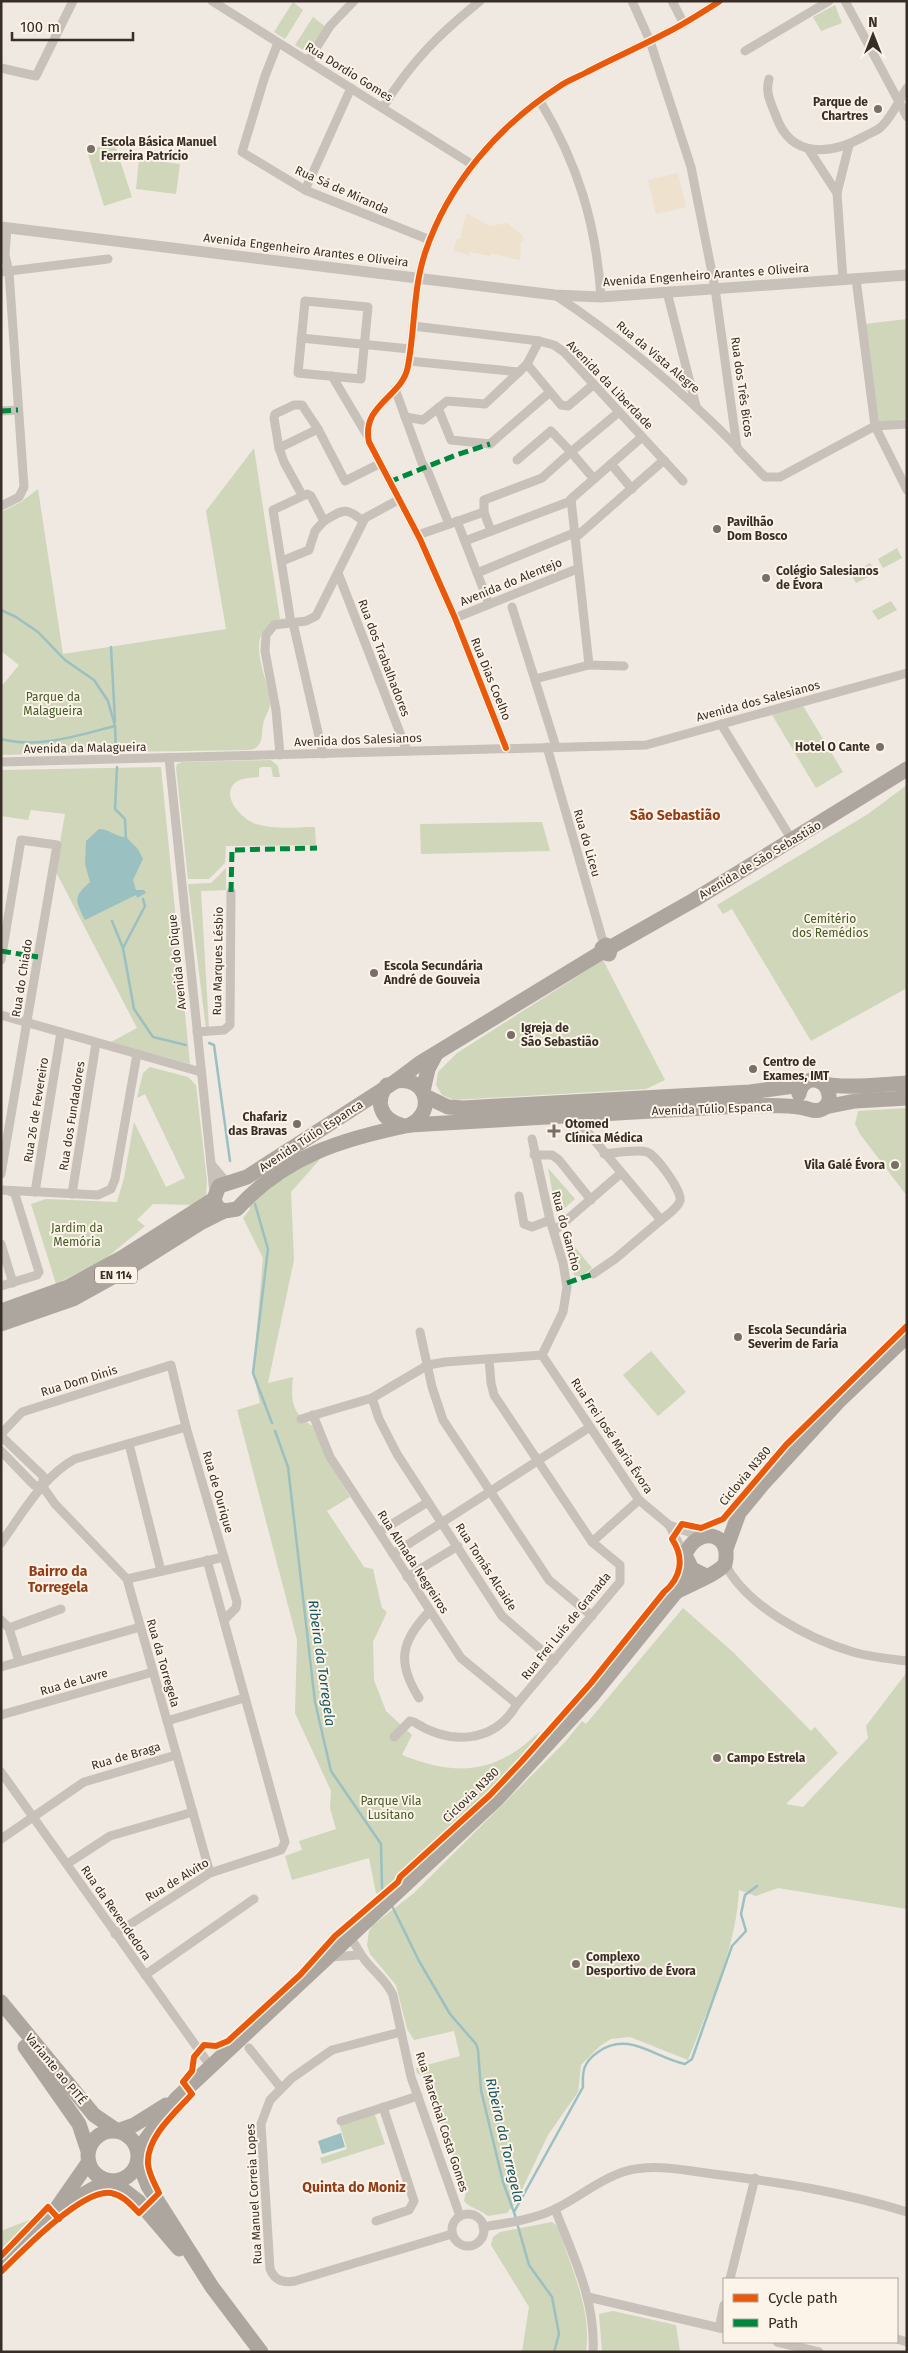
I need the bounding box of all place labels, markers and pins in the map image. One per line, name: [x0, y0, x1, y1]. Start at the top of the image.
place label: Parque de Chartres: [813, 95, 868, 123]
marker: Parque de Chartres: [872, 103, 884, 115]
place label: Escola Básica Manuel Ferreira Patrício: [101, 135, 217, 163]
marker: Escola Básica Manuel Ferreira Patrício: [85, 143, 97, 155]
place label: Pavilhão Dom Bosco: [727, 515, 788, 543]
marker: Pavilhão Dom Bosco: [711, 523, 723, 535]
place label: Colégio Salesianos de Évora: [776, 564, 879, 592]
marker: Colégio Salesianos de Évora: [760, 572, 772, 584]
place label: Hotel O Cante: [795, 740, 870, 754]
marker: Hotel O Cante: [874, 741, 886, 753]
place label: Escola Secundária André de Gouveia: [383, 959, 483, 987]
marker: Escola Secundária André de Gouveia: [368, 967, 380, 979]
place label: Igreja de São Sebastião: [521, 1021, 599, 1049]
marker: Igreja de São Sebastião: [505, 1029, 517, 1041]
place label: Centro de Exames, IMT: [763, 1055, 830, 1083]
marker: Centro de Exames, IMT: [747, 1063, 759, 1075]
place label: Chafariz das Bravas: [228, 1110, 287, 1138]
place label: Otomed Clínica Médica: [565, 1117, 643, 1145]
marker: Chafariz das Bravas: [291, 1118, 303, 1130]
marker: Otomed Clínica Médica: [547, 1124, 561, 1138]
place label: Vila Galé Évora: [804, 1156, 885, 1172]
marker: Vila Galé Évora: [889, 1159, 901, 1171]
place label: Escola Secundária Severim de Faria: [748, 1323, 847, 1351]
marker: Escola Secundária Severim de Faria: [732, 1331, 744, 1343]
place label: Campo Estrela: [727, 1751, 806, 1765]
marker: Campo Estrela: [711, 1752, 723, 1764]
place label: Complexo Desportivo de Évora: [586, 1950, 696, 1978]
marker: Complexo Desportivo de Évora: [570, 1958, 582, 1970]

